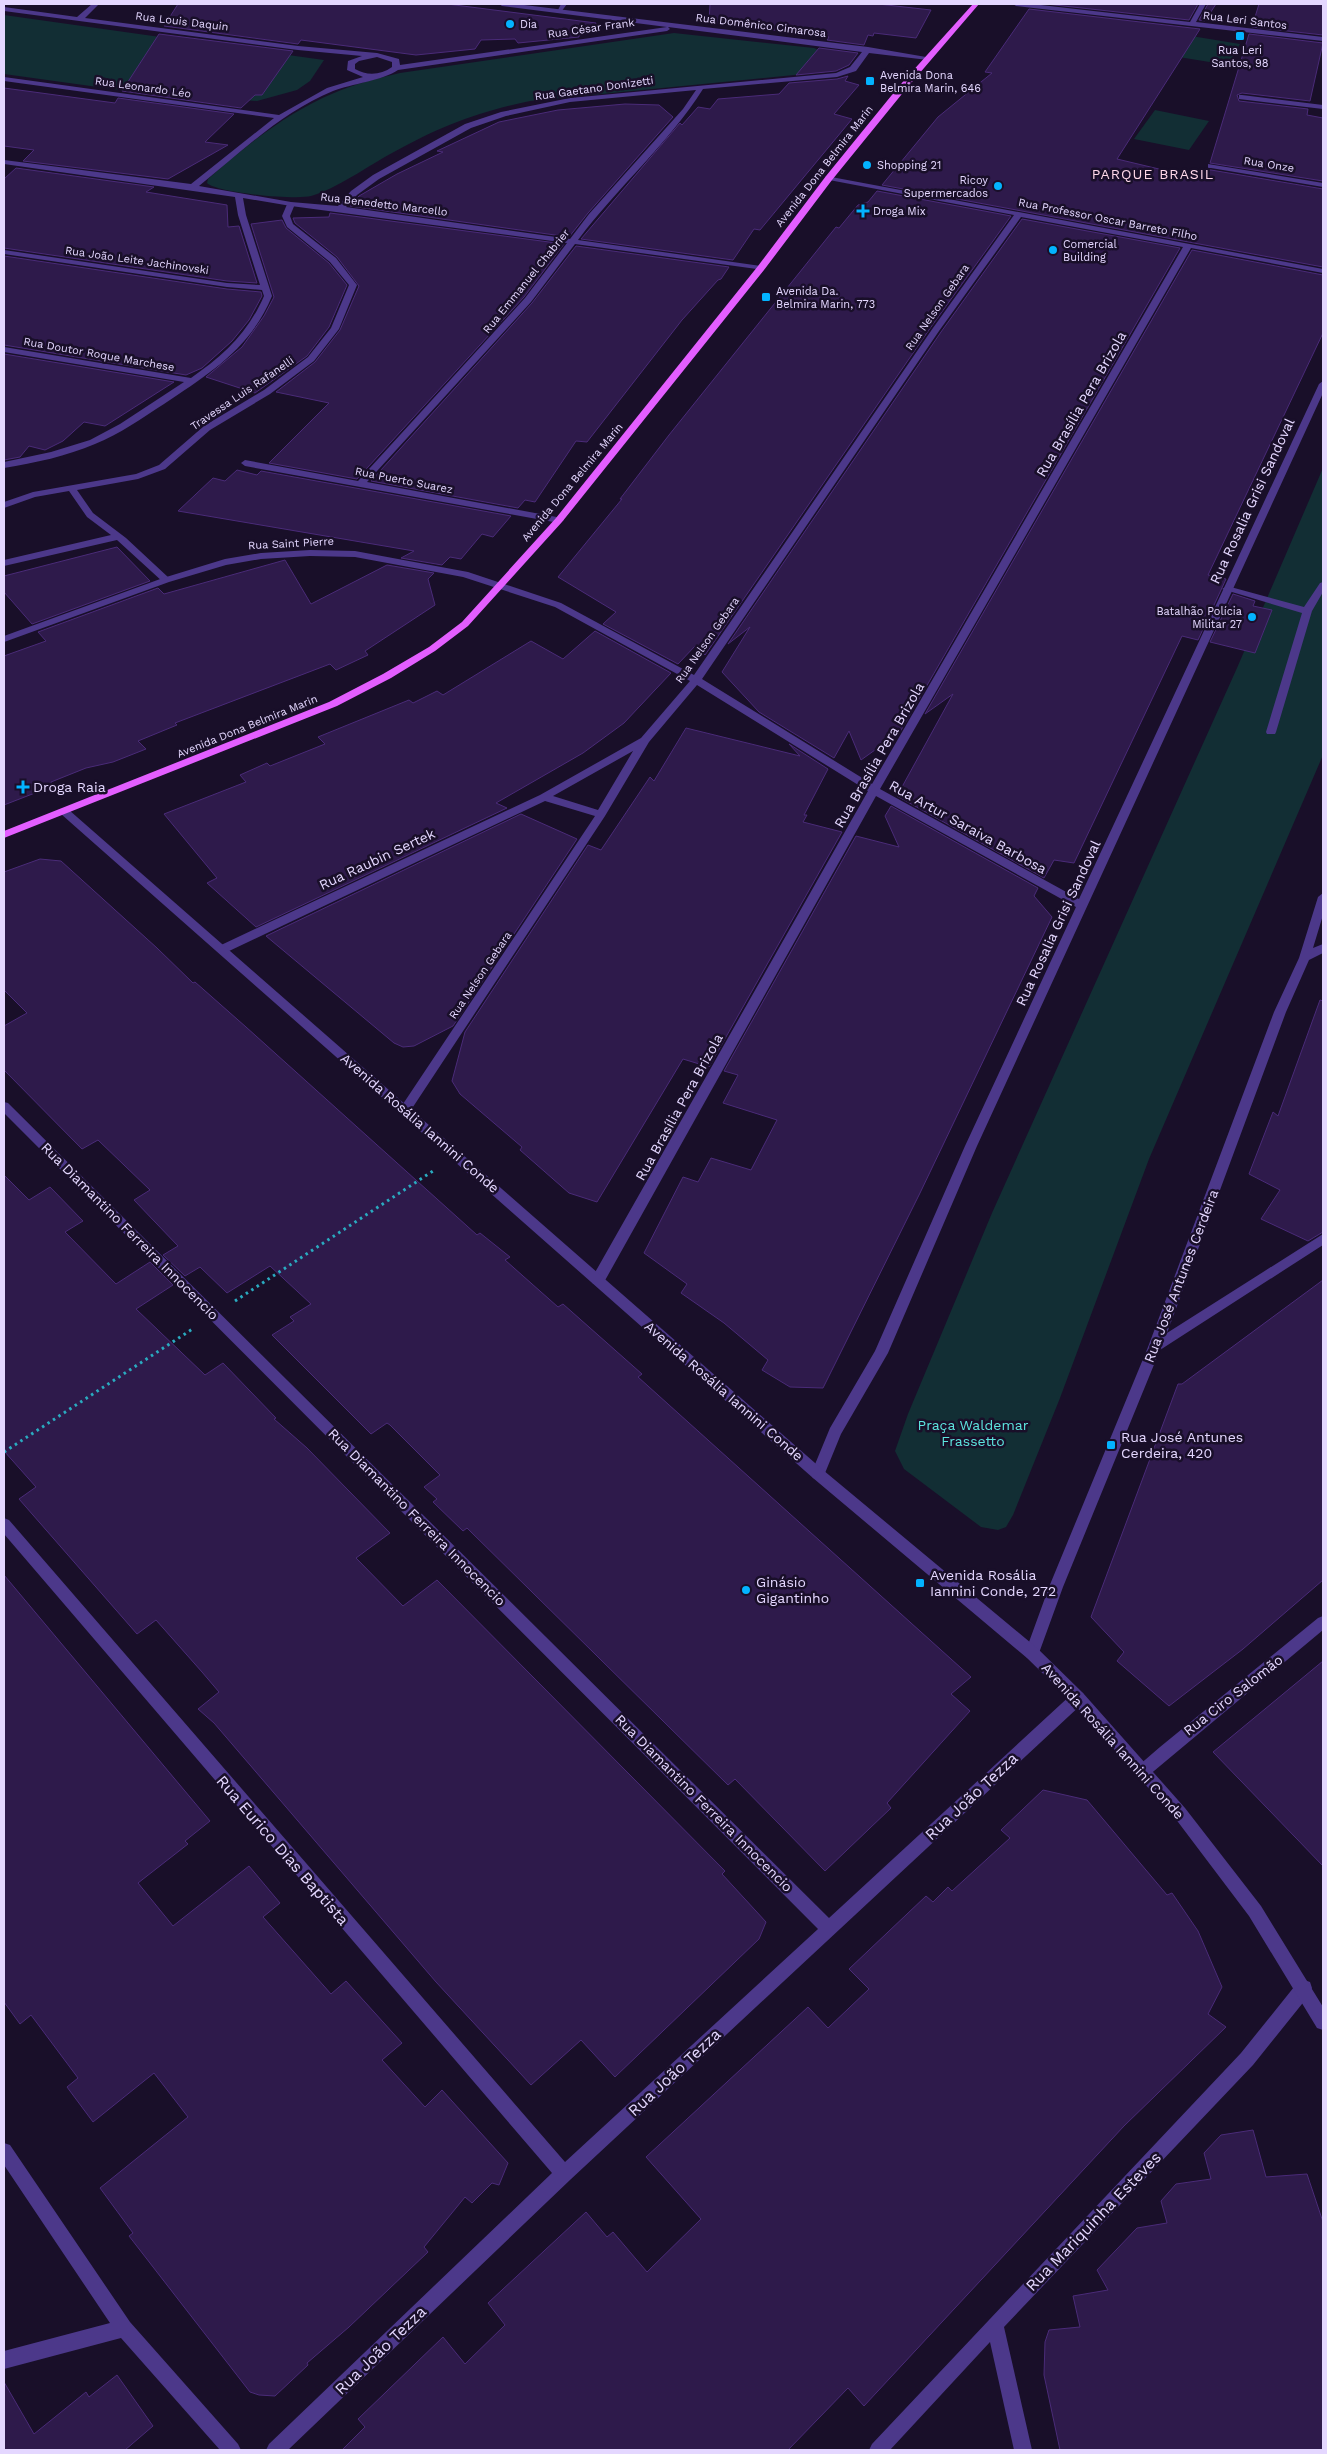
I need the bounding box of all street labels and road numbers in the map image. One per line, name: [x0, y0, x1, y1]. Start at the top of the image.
street label: Rua Louis Daquin: [135, 9, 229, 34]
street label: Rua Leri Santos: [1202, 9, 1288, 32]
street label: Rua Domênico Cimarosa: [695, 11, 827, 40]
street label: Rua César Frank: [547, 16, 635, 41]
street label: Rua Leonardo Léo: [94, 74, 192, 101]
street label: Rua Gaetano Donizetti: [534, 74, 654, 103]
street label: Avenida Dona Belmira Marin: [773, 103, 876, 230]
street label: Rua Onze: [1243, 154, 1295, 175]
street label: Rua Benedetto Marcello: [320, 190, 448, 219]
street label: Rua Professor Oscar Barreto Filho: [1017, 196, 1199, 243]
street label: Rua Emmanuel Chabrier: [480, 226, 573, 336]
street label: Rua João Leite Jachinovski: [64, 244, 210, 277]
street label: Rua Nelson Gebara: [903, 262, 972, 353]
street label: Rua Brasília Pera Brizola: [1033, 328, 1129, 480]
street label: Rua Doutor Roque Marchese: [22, 335, 175, 374]
street label: Travessa Luis Rafanelli: [188, 354, 296, 433]
street label: Rua Rosalia Grisi Sandoval: [1207, 415, 1298, 586]
street label: Avenida Dona Belmira Marin: [519, 420, 626, 544]
street label: Rua Puerto Suarez: [354, 465, 454, 496]
street label: Rua Saint Pierre: [248, 535, 334, 552]
street label: Rua Nelson Gebara: [673, 595, 742, 686]
street label: Rua Brasília Pera Brizola: [831, 679, 927, 831]
street label: Avenida Dona Belmira Marin: [175, 692, 319, 761]
street label: Rua Artur Saraiva Barbosa: [887, 777, 1050, 877]
street label: Rua Raubin Sertek: [316, 825, 438, 893]
street label: Rua Rosalia Grisi Sandoval: [1013, 837, 1104, 1008]
street label: Rua Nelson Gebara: [446, 929, 514, 1021]
street label: Rua Brasília Pera Brizola: [632, 1031, 726, 1183]
street label: Avenida Rosália Iannini Conde: [338, 1050, 502, 1196]
street label: Rua Diamantino Ferreira Innocencio: [38, 1139, 222, 1323]
street label: Rua José Antunes Cerdeira: [1141, 1187, 1221, 1365]
street label: Avenida Rosália Iannini Conde: [642, 1318, 806, 1464]
street label: Rua Diamantino Ferreira Innocencio: [325, 1425, 509, 1609]
street label: Rua Ciro Salomão: [1180, 1651, 1286, 1739]
street label: Avenida Rosália Iannini Conde: [1039, 1660, 1187, 1822]
street label: Rua Diamantino Ferreira Innocencio: [612, 1711, 796, 1895]
street label: Rua João Tezza: [921, 1749, 1022, 1844]
street label: Rua Eurico Dias Baptista: [212, 1772, 353, 1929]
street label: Rua João Tezza: [624, 2025, 725, 2120]
street label: Rua Mariquinha Esteves: [1022, 2148, 1165, 2295]
street label: Rua João Tezza: [331, 2302, 430, 2399]

